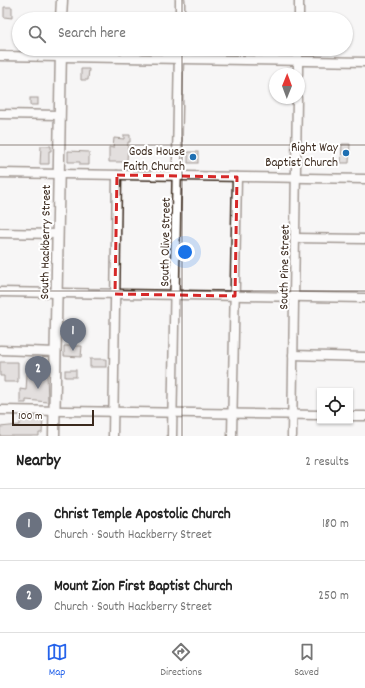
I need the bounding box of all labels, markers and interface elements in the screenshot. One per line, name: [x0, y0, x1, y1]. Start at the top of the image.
search box: [12, 12, 353, 56]
icon: search: [26, 23, 48, 45]
text: Search here: [58, 23, 126, 45]
north arrow: [269, 68, 305, 104]
place label: Right Way Baptist Church: [265, 139, 339, 173]
place label: Gods House Faith Church: [123, 143, 185, 177]
marker: Right Way Baptist Church: [341, 148, 351, 158]
marker: Gods House Faith Church: [188, 152, 198, 162]
street label: South Hackberry Street: [36, 184, 57, 300]
street label: South Olive Street: [156, 197, 177, 287]
street label: South Pine Street: [275, 224, 296, 310]
your location: [175, 242, 195, 262]
pin: 1: [60, 318, 86, 351]
pin: 2: [25, 356, 51, 389]
map controls: [317, 388, 353, 424]
button: locate: [317, 388, 353, 424]
scale bar: [12, 408, 94, 427]
text: 100 m: [18, 409, 42, 425]
text: Nearby: [16, 450, 60, 474]
text: 2 results: [305, 453, 349, 472]
text: Christ Temple Apostolic Church: [54, 504, 231, 526]
text: 1: [28, 515, 30, 534]
text: 180 m: [322, 515, 349, 534]
text: Church · South Hackberry Street: [54, 526, 212, 545]
text: Mount Zion First Baptist Church: [54, 576, 232, 598]
text: 2: [26, 587, 32, 606]
text: 250 m: [318, 587, 349, 606]
text: Church · South Hackberry Street: [54, 598, 212, 617]
tab: Map: [46, 641, 68, 681]
tab: Directions: [160, 641, 202, 681]
tab: Saved: [294, 641, 319, 681]

